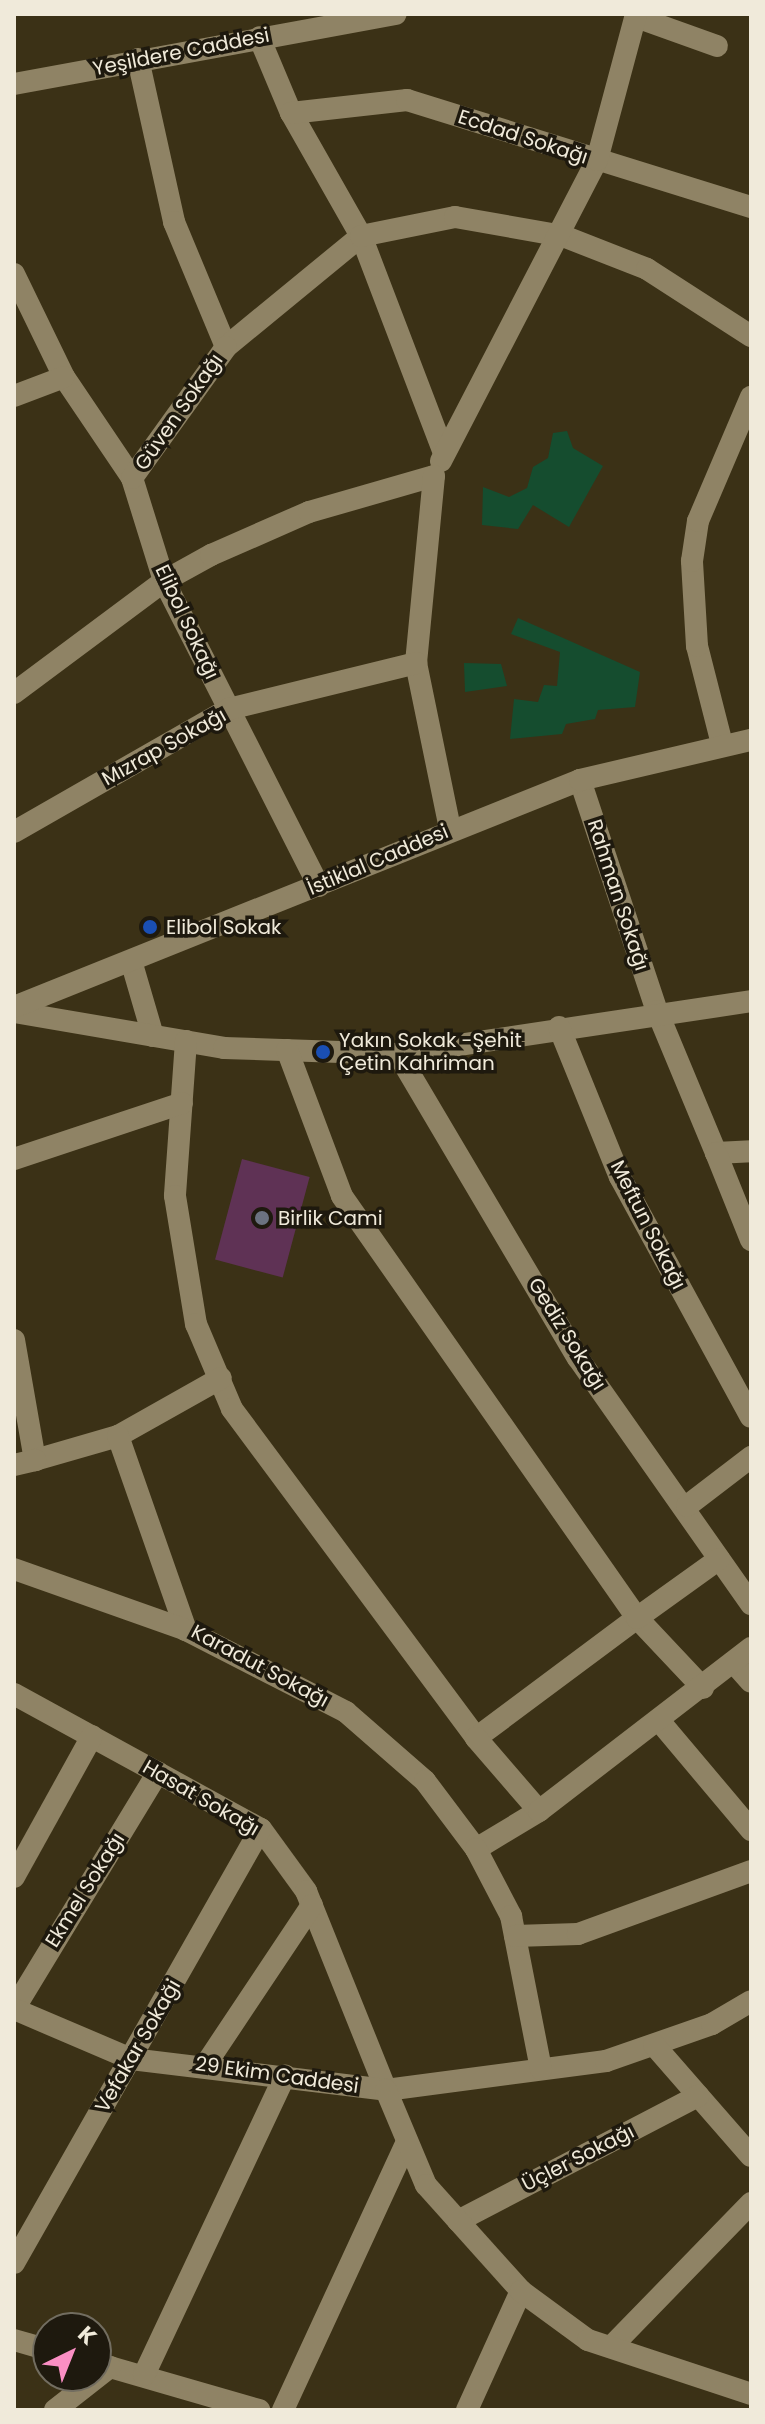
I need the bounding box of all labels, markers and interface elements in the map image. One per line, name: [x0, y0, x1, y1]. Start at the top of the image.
street label: Yeşildere Caddesi: [91, 23, 271, 81]
street label: Ecdad Sokağı: [455, 105, 591, 169]
street label: Güven Sokağı: [130, 349, 228, 475]
street label: Elibol Sokağı: [150, 561, 224, 683]
street label: Mızrap Sokağı: [98, 703, 230, 791]
street label: Rahman Sokağı: [582, 816, 654, 974]
street label: İstiklal Caddesi: [304, 820, 452, 900]
place label: Elibol Sokak: [166, 915, 281, 939]
marker: Elibol Sokak: [141, 918, 159, 936]
place label: Yakın Sokak -Şehit Çetin Kahriman: [339, 1028, 522, 1075]
marker: Yakın Sokak -Şehit Çetin Kahriman: [314, 1043, 332, 1061]
street label: Meftun Sokağı: [605, 1157, 691, 1293]
place label: Birlik Cami: [278, 1206, 383, 1230]
marker: Birlik Cami: [253, 1209, 271, 1227]
street label: Gediz Sokağı: [523, 1274, 611, 1394]
street label: Karadut Sokağı: [187, 1620, 333, 1712]
street label: Hasat Sokağı: [138, 1755, 264, 1841]
street label: Ekmel Sokağı: [40, 1828, 130, 1952]
street label: Vefakar Sokaği: [90, 1975, 186, 2117]
street label: 29 Ekim Caddesi: [194, 2052, 360, 2098]
street label: Üçler Sokağı: [518, 2119, 638, 2197]
north arrow: [32, 2312, 112, 2392]
text: K: [71, 2319, 104, 2352]

